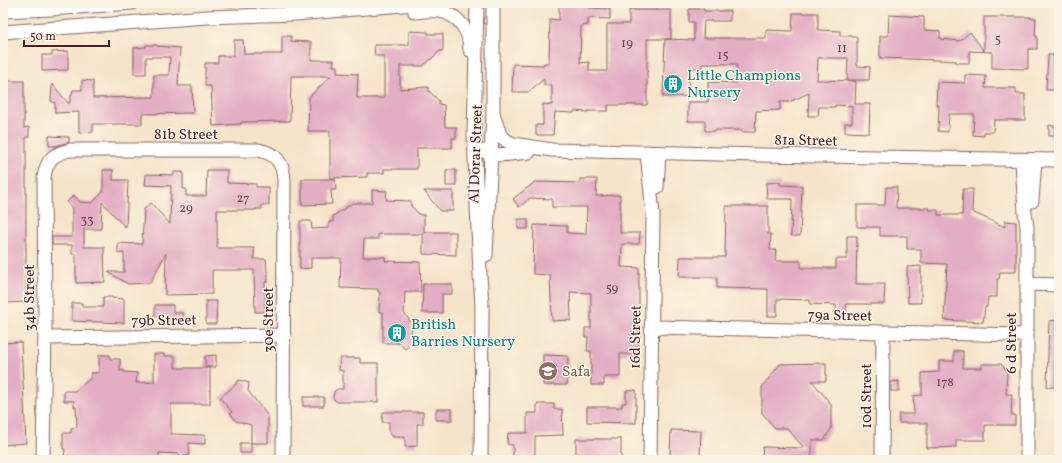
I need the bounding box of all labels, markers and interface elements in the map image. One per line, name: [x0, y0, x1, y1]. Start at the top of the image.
scale bar: [24, 22, 109, 48]
text: 50 m: [30, 29, 56, 45]
house number: 5: [995, 31, 1001, 49]
house number: 19: [621, 35, 633, 53]
house number: 11: [837, 40, 847, 58]
house number: 15: [717, 47, 729, 65]
place label: Little Champions Nursery: [687, 66, 801, 104]
building icon: Little Champions Nursery: [662, 73, 684, 95]
street label: Al Dorar Street: [464, 104, 489, 204]
street label: 81b Street: [154, 125, 218, 146]
street label: 81a Street: [774, 130, 838, 153]
house number: 27: [237, 190, 249, 208]
house number: 29: [179, 200, 193, 218]
house number: 33: [80, 212, 94, 230]
street label: 34b Street: [20, 264, 41, 332]
house number: 59: [606, 280, 619, 298]
street label: 30e Street: [259, 287, 280, 353]
street label: 16d Street: [625, 305, 648, 369]
street label: 79a Street: [807, 305, 873, 328]
street label: 79b Street: [131, 310, 197, 333]
street label: 6 d Street: [1002, 312, 1023, 374]
place label: British Barries Nursery: [411, 315, 515, 353]
building icon: British Barries Nursery: [386, 322, 408, 344]
school or university icon: Safa: [537, 360, 559, 382]
place label: Safa: [562, 362, 590, 383]
street label: 10d Street: [857, 363, 878, 429]
house number: 178: [936, 374, 954, 392]

